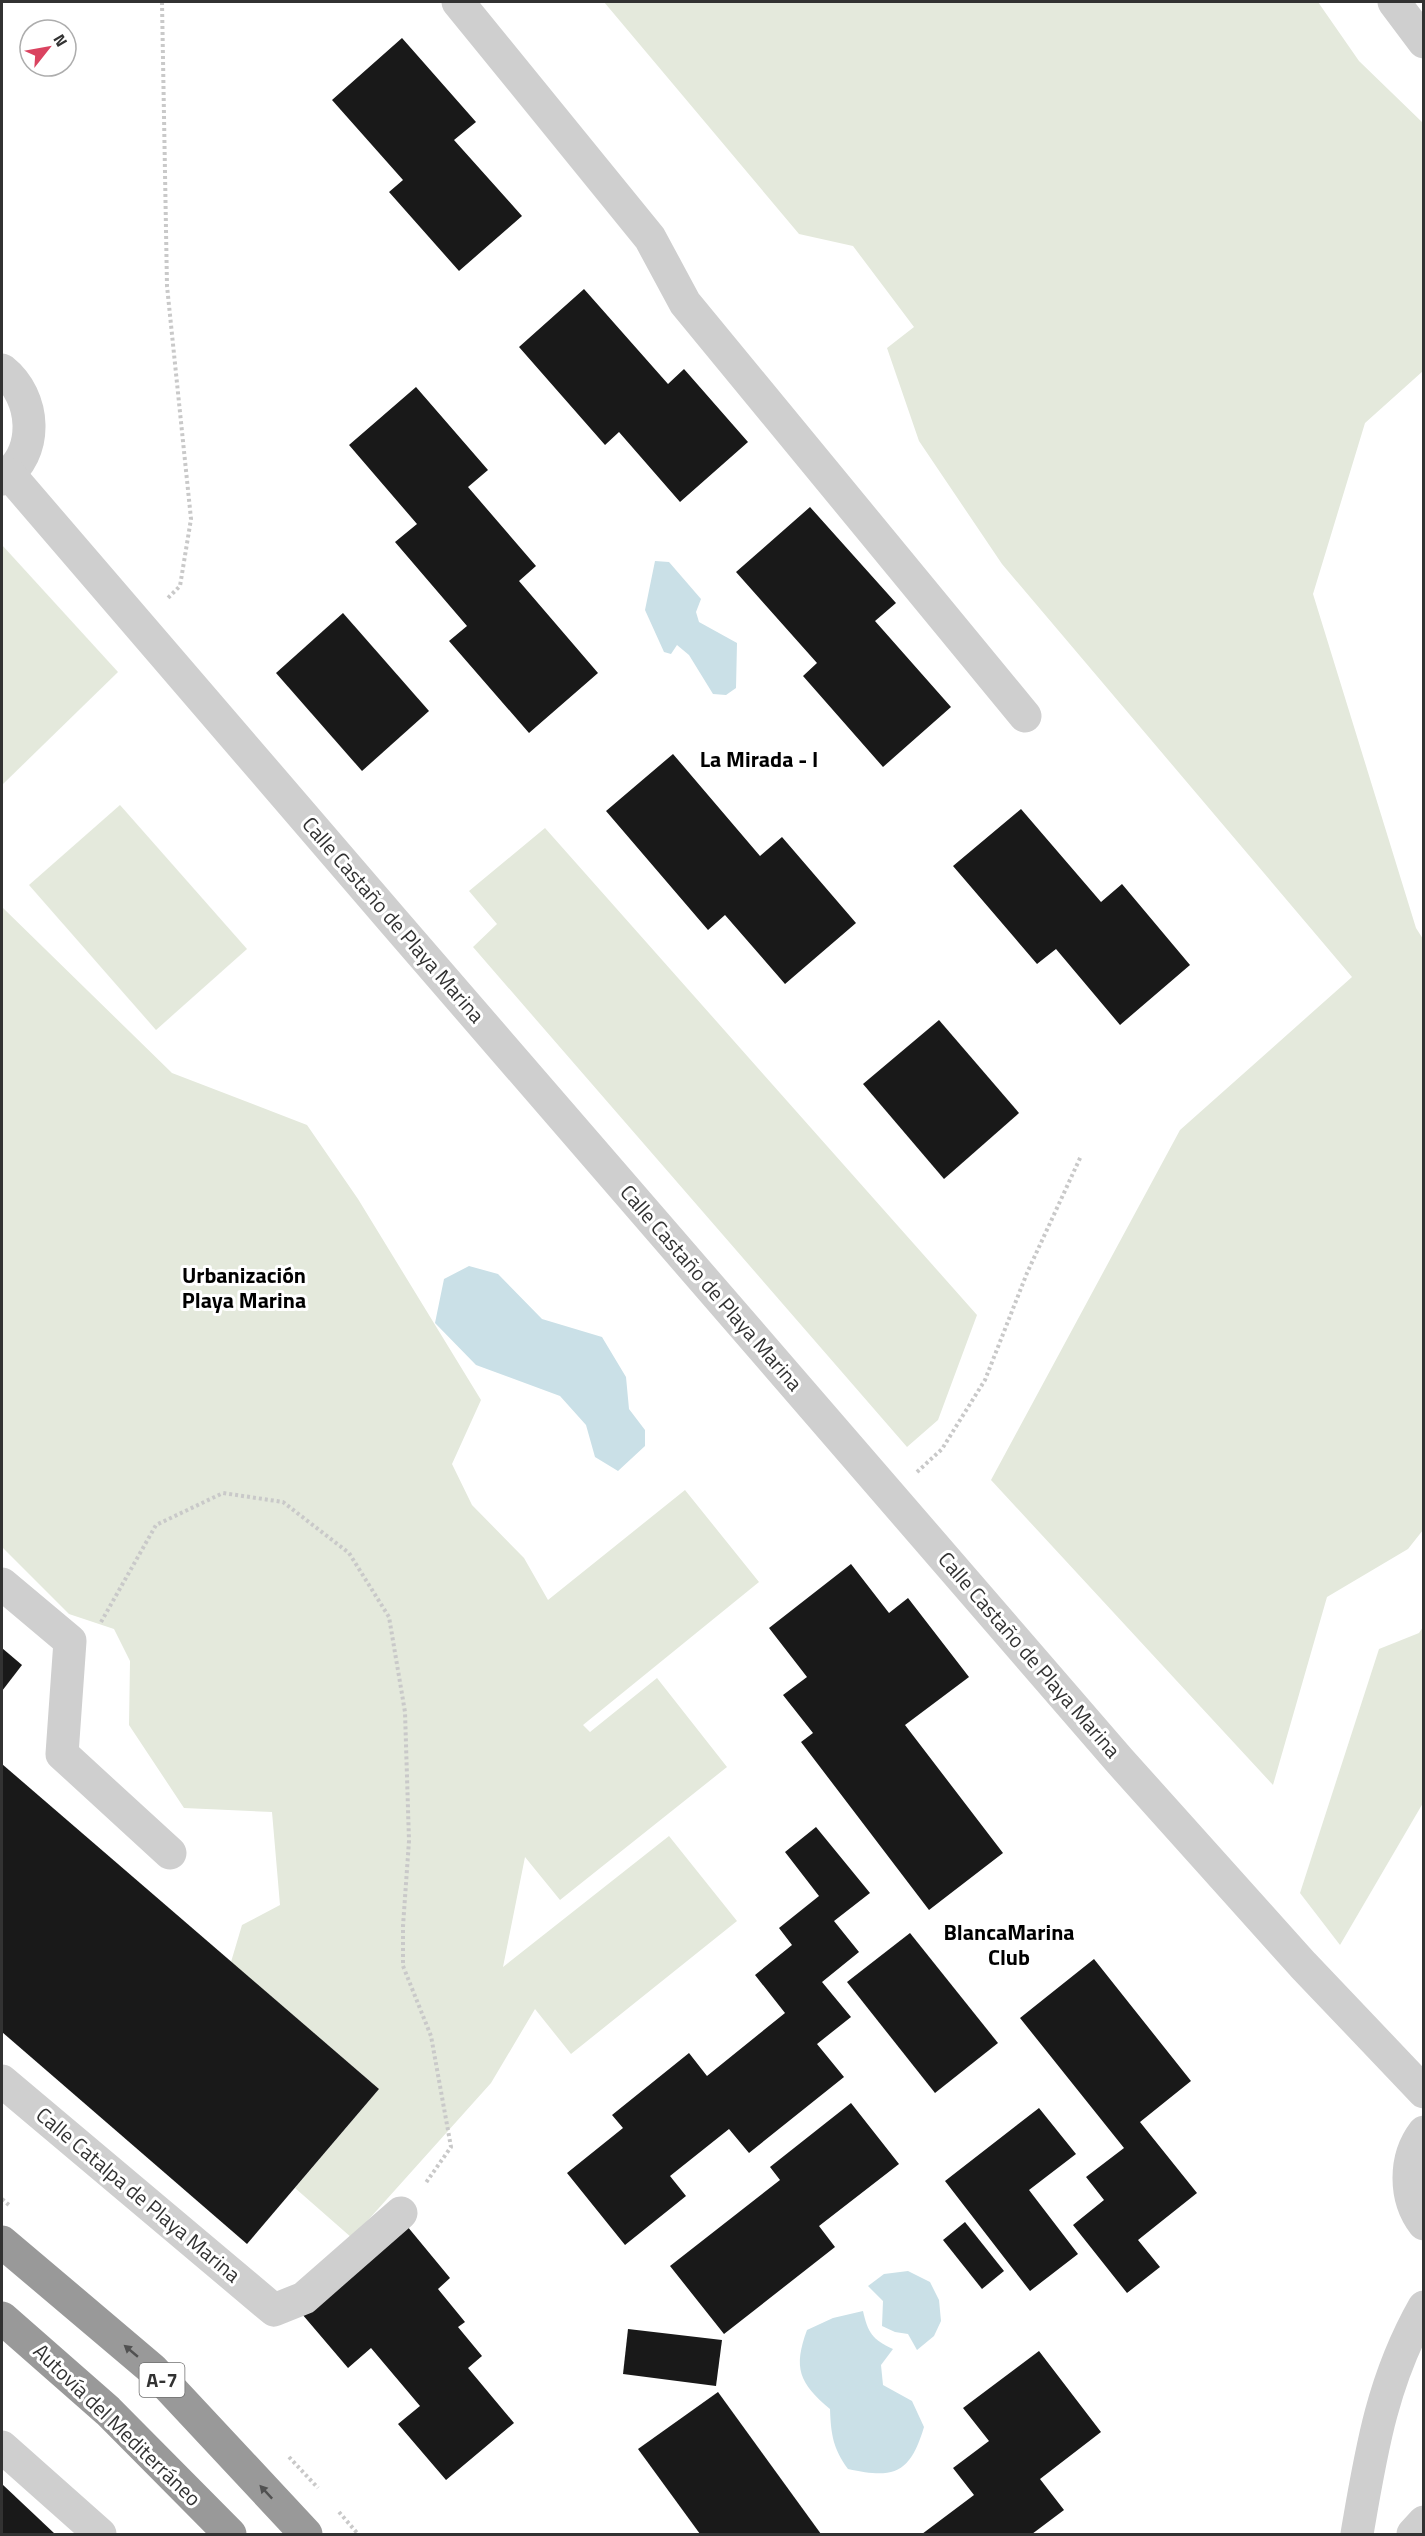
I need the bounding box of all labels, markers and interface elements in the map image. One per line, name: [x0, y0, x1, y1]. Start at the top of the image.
north arrow: [18, 18, 78, 78]
text: N: [48, 29, 74, 51]
district label: La Mirada - I: [700, 742, 818, 776]
street label: Calle Castaño de Playa Marina: [295, 809, 493, 1030]
street label: Calle Castaño de Playa Marina: [613, 1177, 811, 1398]
district label: Urbanización Playa Marina: [182, 1258, 306, 1317]
street label: Calle Castaño de Playa Marina: [931, 1544, 1129, 1765]
district label: BlancaMarina Club: [943, 1915, 1075, 1974]
street label: Calle Catalpa de Playa Marina: [29, 2099, 248, 2290]
street label: Autovía del Mediterráneo: [26, 2335, 209, 2513]
one-way arrow: [123, 2345, 139, 2358]
road number: A-7: [140, 2363, 184, 2397]
one-way arrow: [260, 2485, 274, 2499]

